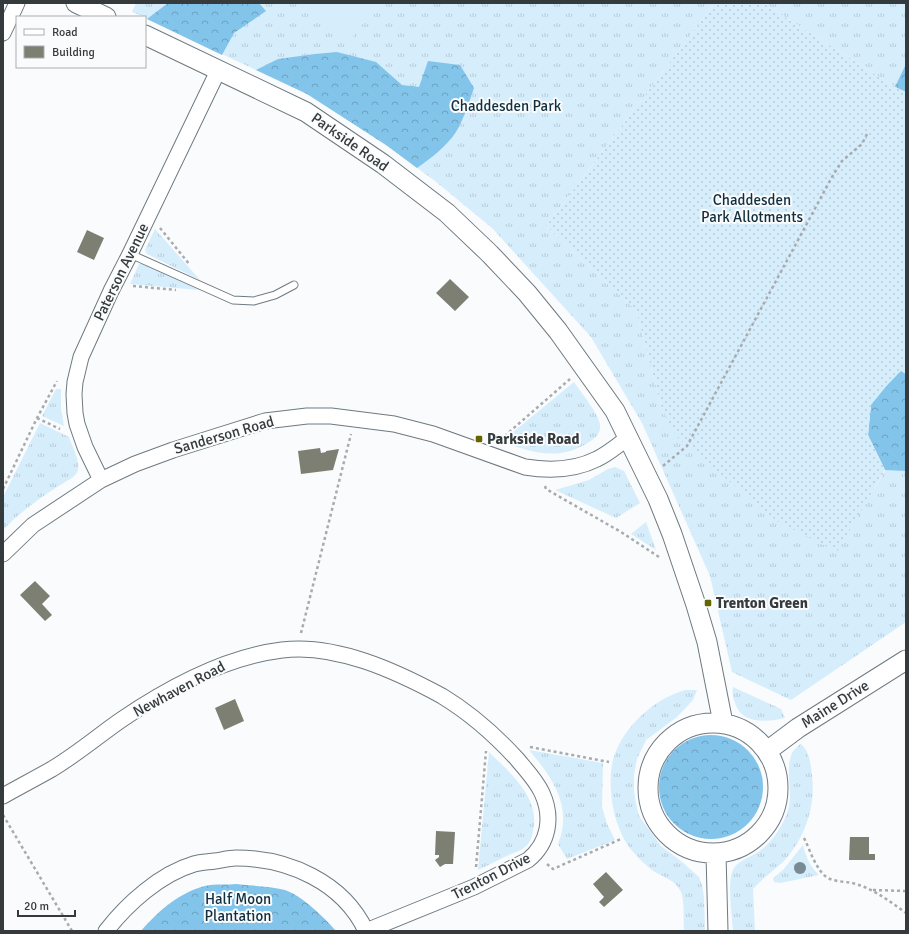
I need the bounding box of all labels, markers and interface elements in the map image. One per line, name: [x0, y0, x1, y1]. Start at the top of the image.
legend: [16, 16, 146, 68]
text: Road: [52, 25, 78, 40]
text: Building: [52, 45, 95, 60]
park label: Chaddesden Park: [451, 97, 562, 115]
street label: Parkside Road: [308, 109, 392, 175]
park label: Chaddesden Park Allotments: [701, 191, 803, 226]
street label: Paterson Avenue: [90, 220, 152, 324]
street label: Sanderson Road: [172, 412, 276, 458]
place label: Parkside Road: [487, 430, 580, 448]
marker: Parkside Road: [474, 434, 484, 444]
place label: Trenton Green: [716, 594, 808, 612]
marker: Trenton Green: [703, 598, 713, 608]
street label: Newhaven Road: [130, 657, 228, 721]
street label: Maine Drive: [798, 676, 872, 732]
street label: Trenton Drive: [449, 849, 533, 903]
park label: Half Moon Plantation: [205, 890, 271, 925]
scale bar: [18, 892, 75, 918]
text: 20 m: [24, 899, 49, 914]

